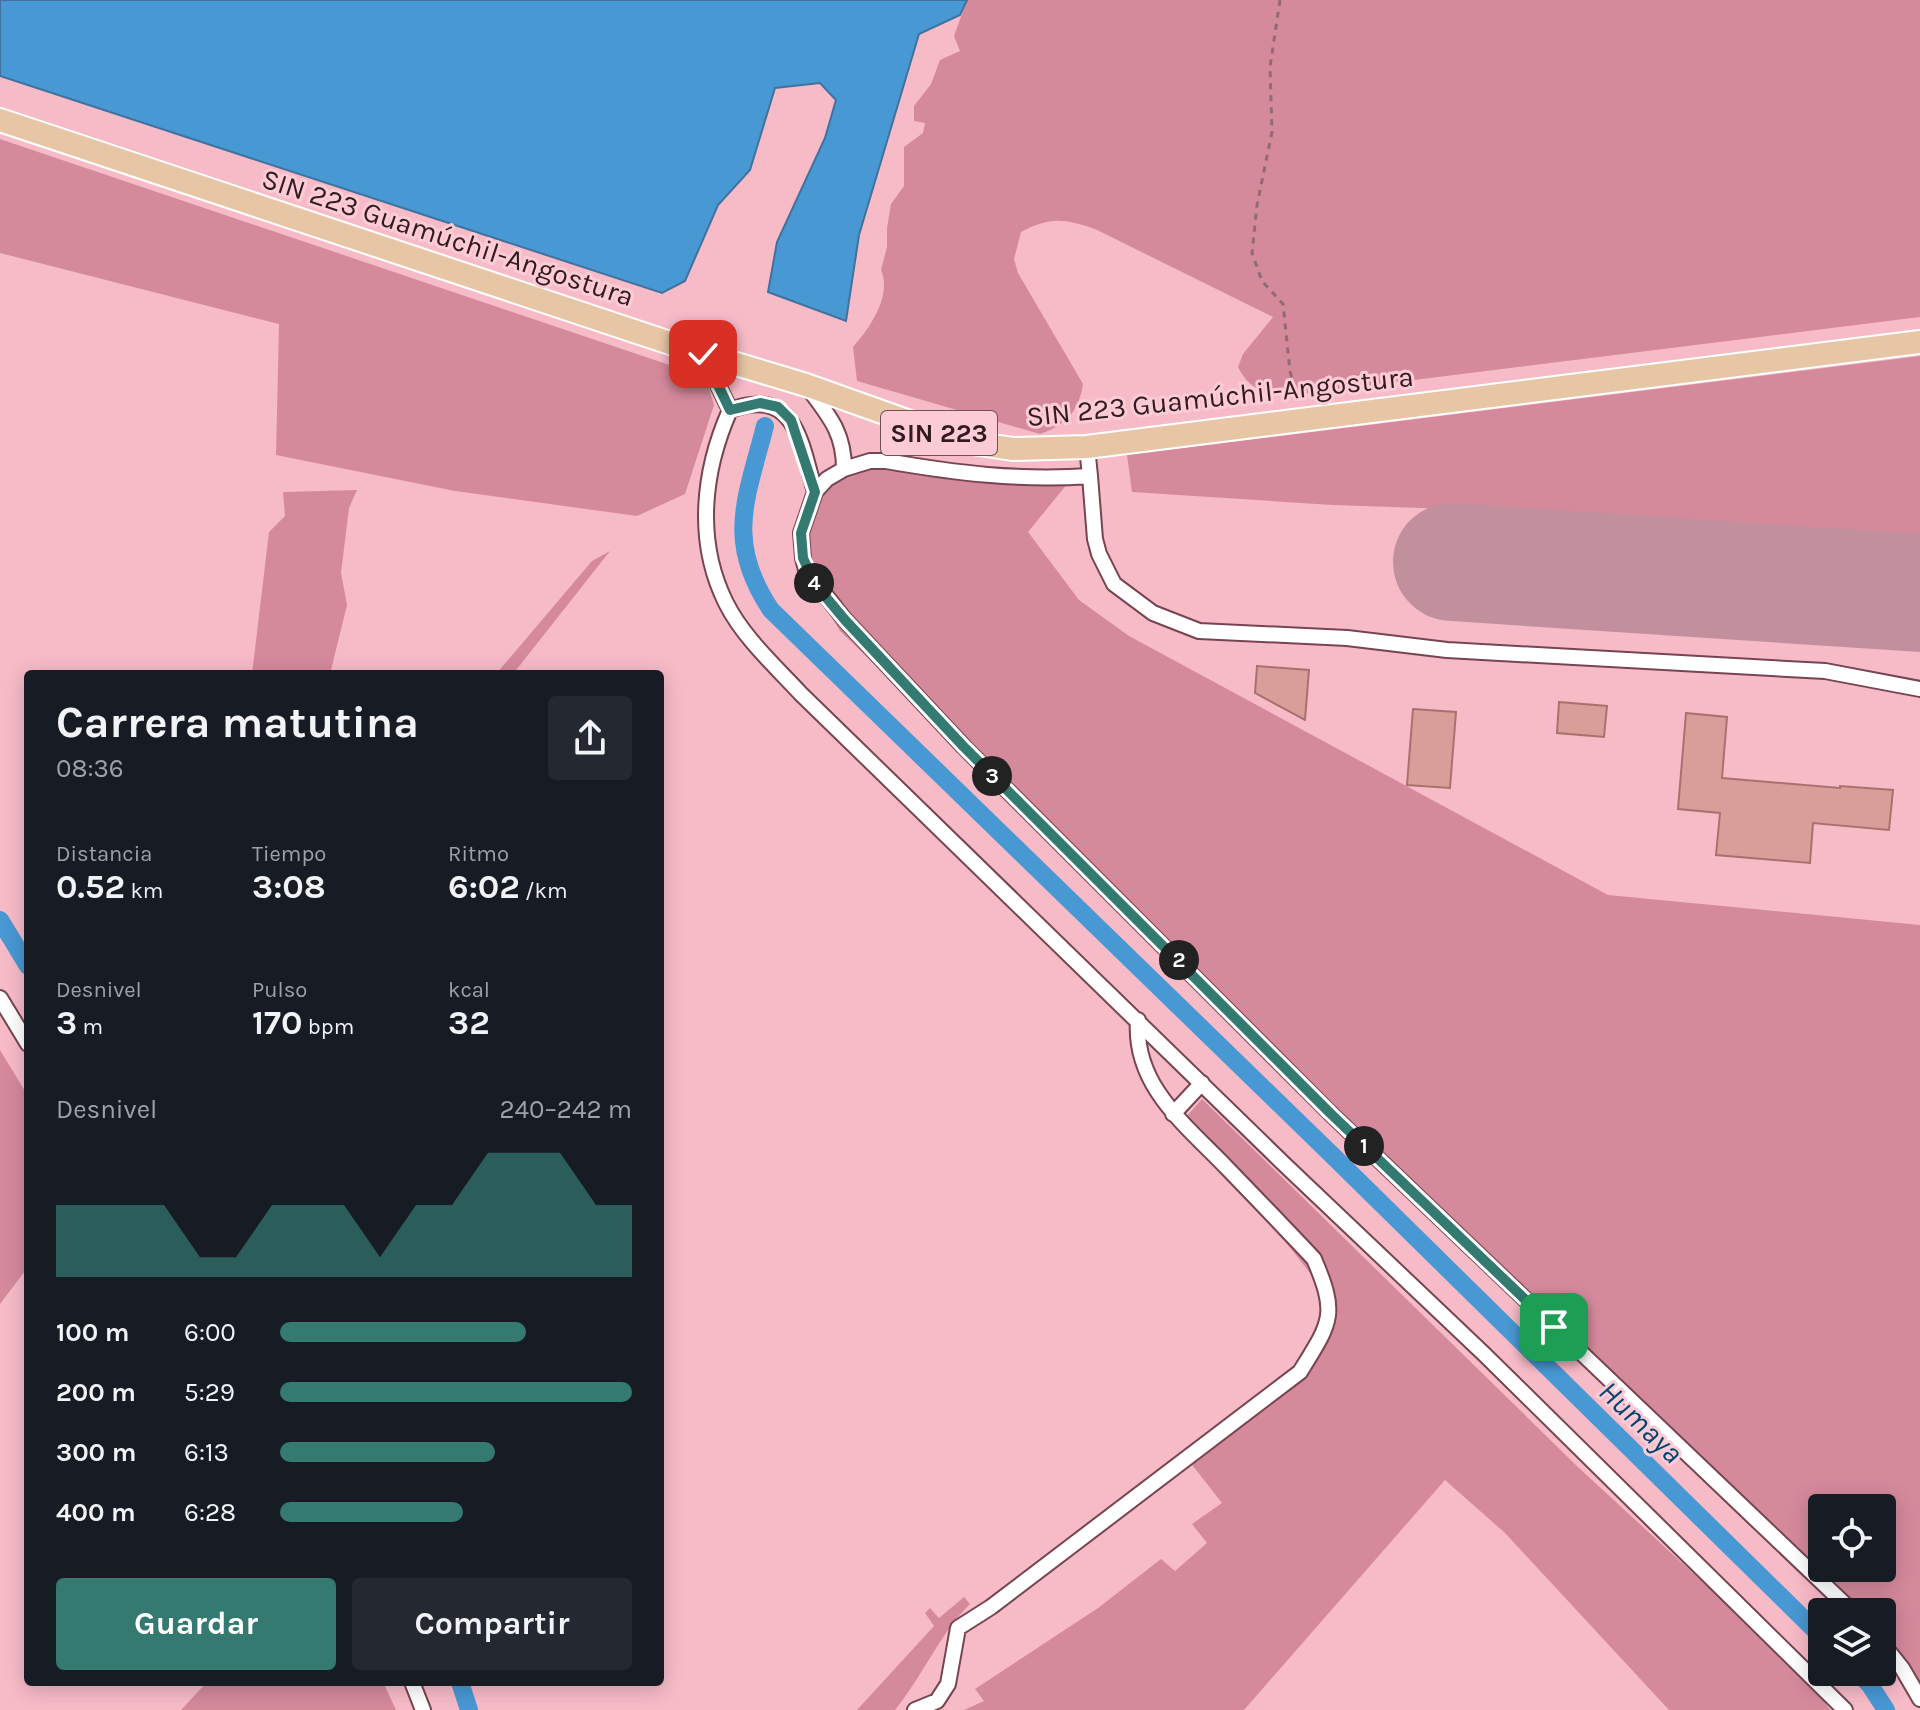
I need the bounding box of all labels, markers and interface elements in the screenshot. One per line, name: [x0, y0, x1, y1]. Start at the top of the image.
street label: SIN 223 Guamúchil-Angostura: [258, 162, 638, 313]
pin: [669, 320, 737, 388]
icon: check: [681, 332, 725, 376]
street label: SIN 223 Guamúchil-Angostura: [1025, 360, 1415, 433]
road number: SIN 223: [881, 411, 997, 455]
pin: 4: [794, 563, 834, 603]
text: 4: [807, 570, 821, 596]
button: share: [548, 696, 632, 780]
text: Carrera matutina: [56, 697, 419, 748]
text: 08:36: [56, 753, 124, 784]
pin: 3: [972, 756, 1012, 796]
text: 3: [985, 763, 999, 789]
text: Distancia: [56, 841, 152, 867]
text: Tiempo: [252, 841, 326, 867]
text: Ritmo: [448, 841, 509, 867]
text: 0.52: [56, 867, 125, 907]
text: 3:08: [252, 867, 326, 907]
text: 6:02: [448, 867, 520, 907]
text: km: [125, 878, 163, 904]
text: /km: [520, 878, 568, 904]
pin: 2: [1159, 940, 1199, 980]
text: 2: [1172, 947, 1186, 973]
text: Desnivel: [56, 977, 142, 1003]
text: Pulso: [252, 977, 307, 1003]
text: kcal: [448, 977, 490, 1003]
text: 3: [56, 1003, 77, 1043]
text: 170: [252, 1003, 303, 1043]
text: 32: [448, 1003, 490, 1043]
text: m: [77, 1014, 103, 1040]
text: bpm: [303, 1014, 354, 1040]
text: Desnivel: [56, 1094, 157, 1125]
text: 240–242 m: [500, 1094, 632, 1125]
pin: 1: [1344, 1126, 1384, 1166]
text: 1: [1360, 1133, 1368, 1159]
pin: [1520, 1293, 1588, 1361]
icon: arrive: [1532, 1305, 1576, 1349]
text: 100 m: [56, 1317, 129, 1348]
text: 6:00: [184, 1317, 236, 1348]
water label: Humaya: [1591, 1373, 1691, 1471]
text: 200 m: [56, 1377, 136, 1408]
text: 5:29: [184, 1377, 235, 1408]
text: 300 m: [56, 1437, 136, 1468]
text: 6:13: [184, 1437, 229, 1468]
map controls: [1808, 1494, 1896, 1686]
button: locate: [1808, 1494, 1896, 1582]
text: 400 m: [56, 1497, 136, 1528]
text: 6:28: [184, 1497, 236, 1528]
button: Guardar: [56, 1578, 336, 1670]
button: Compartir: [352, 1578, 632, 1670]
button: layers: [1808, 1598, 1896, 1686]

